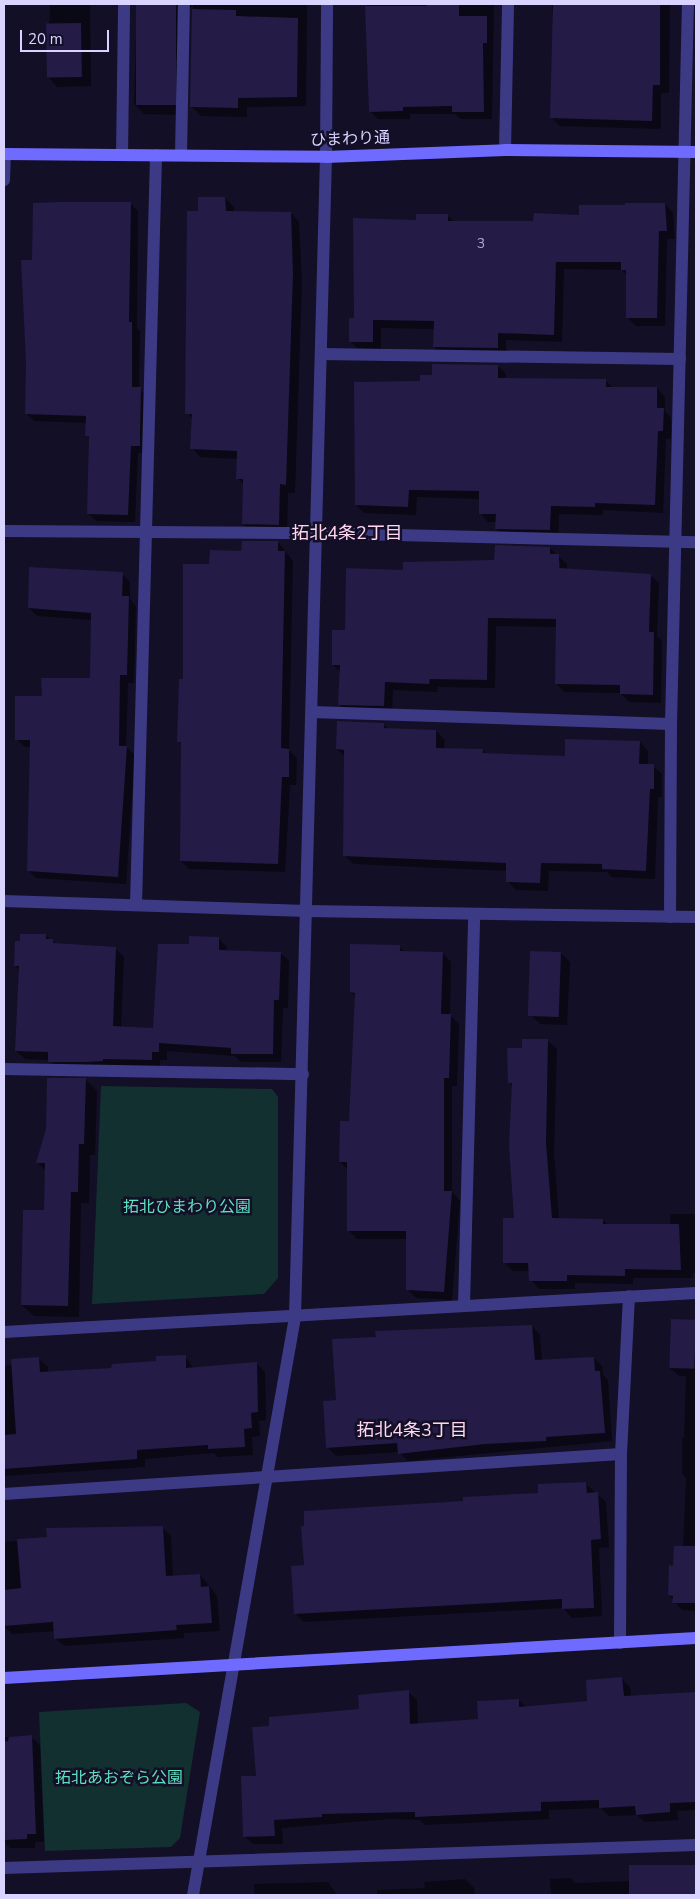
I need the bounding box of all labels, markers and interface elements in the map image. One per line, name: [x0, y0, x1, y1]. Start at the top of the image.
scale bar: [22, 20, 111, 52]
text: 20 m: [28, 29, 63, 49]
street label: ひまわり通: [310, 128, 390, 150]
house number: 3: [477, 236, 485, 252]
district label: 拓北4条2丁目: [291, 522, 403, 544]
park label: 拓北ひまわり公園: [123, 1197, 251, 1217]
district label: 拓北4条3丁目: [356, 1419, 468, 1441]
park label: 拓北あおぞら公園: [55, 1768, 183, 1788]

